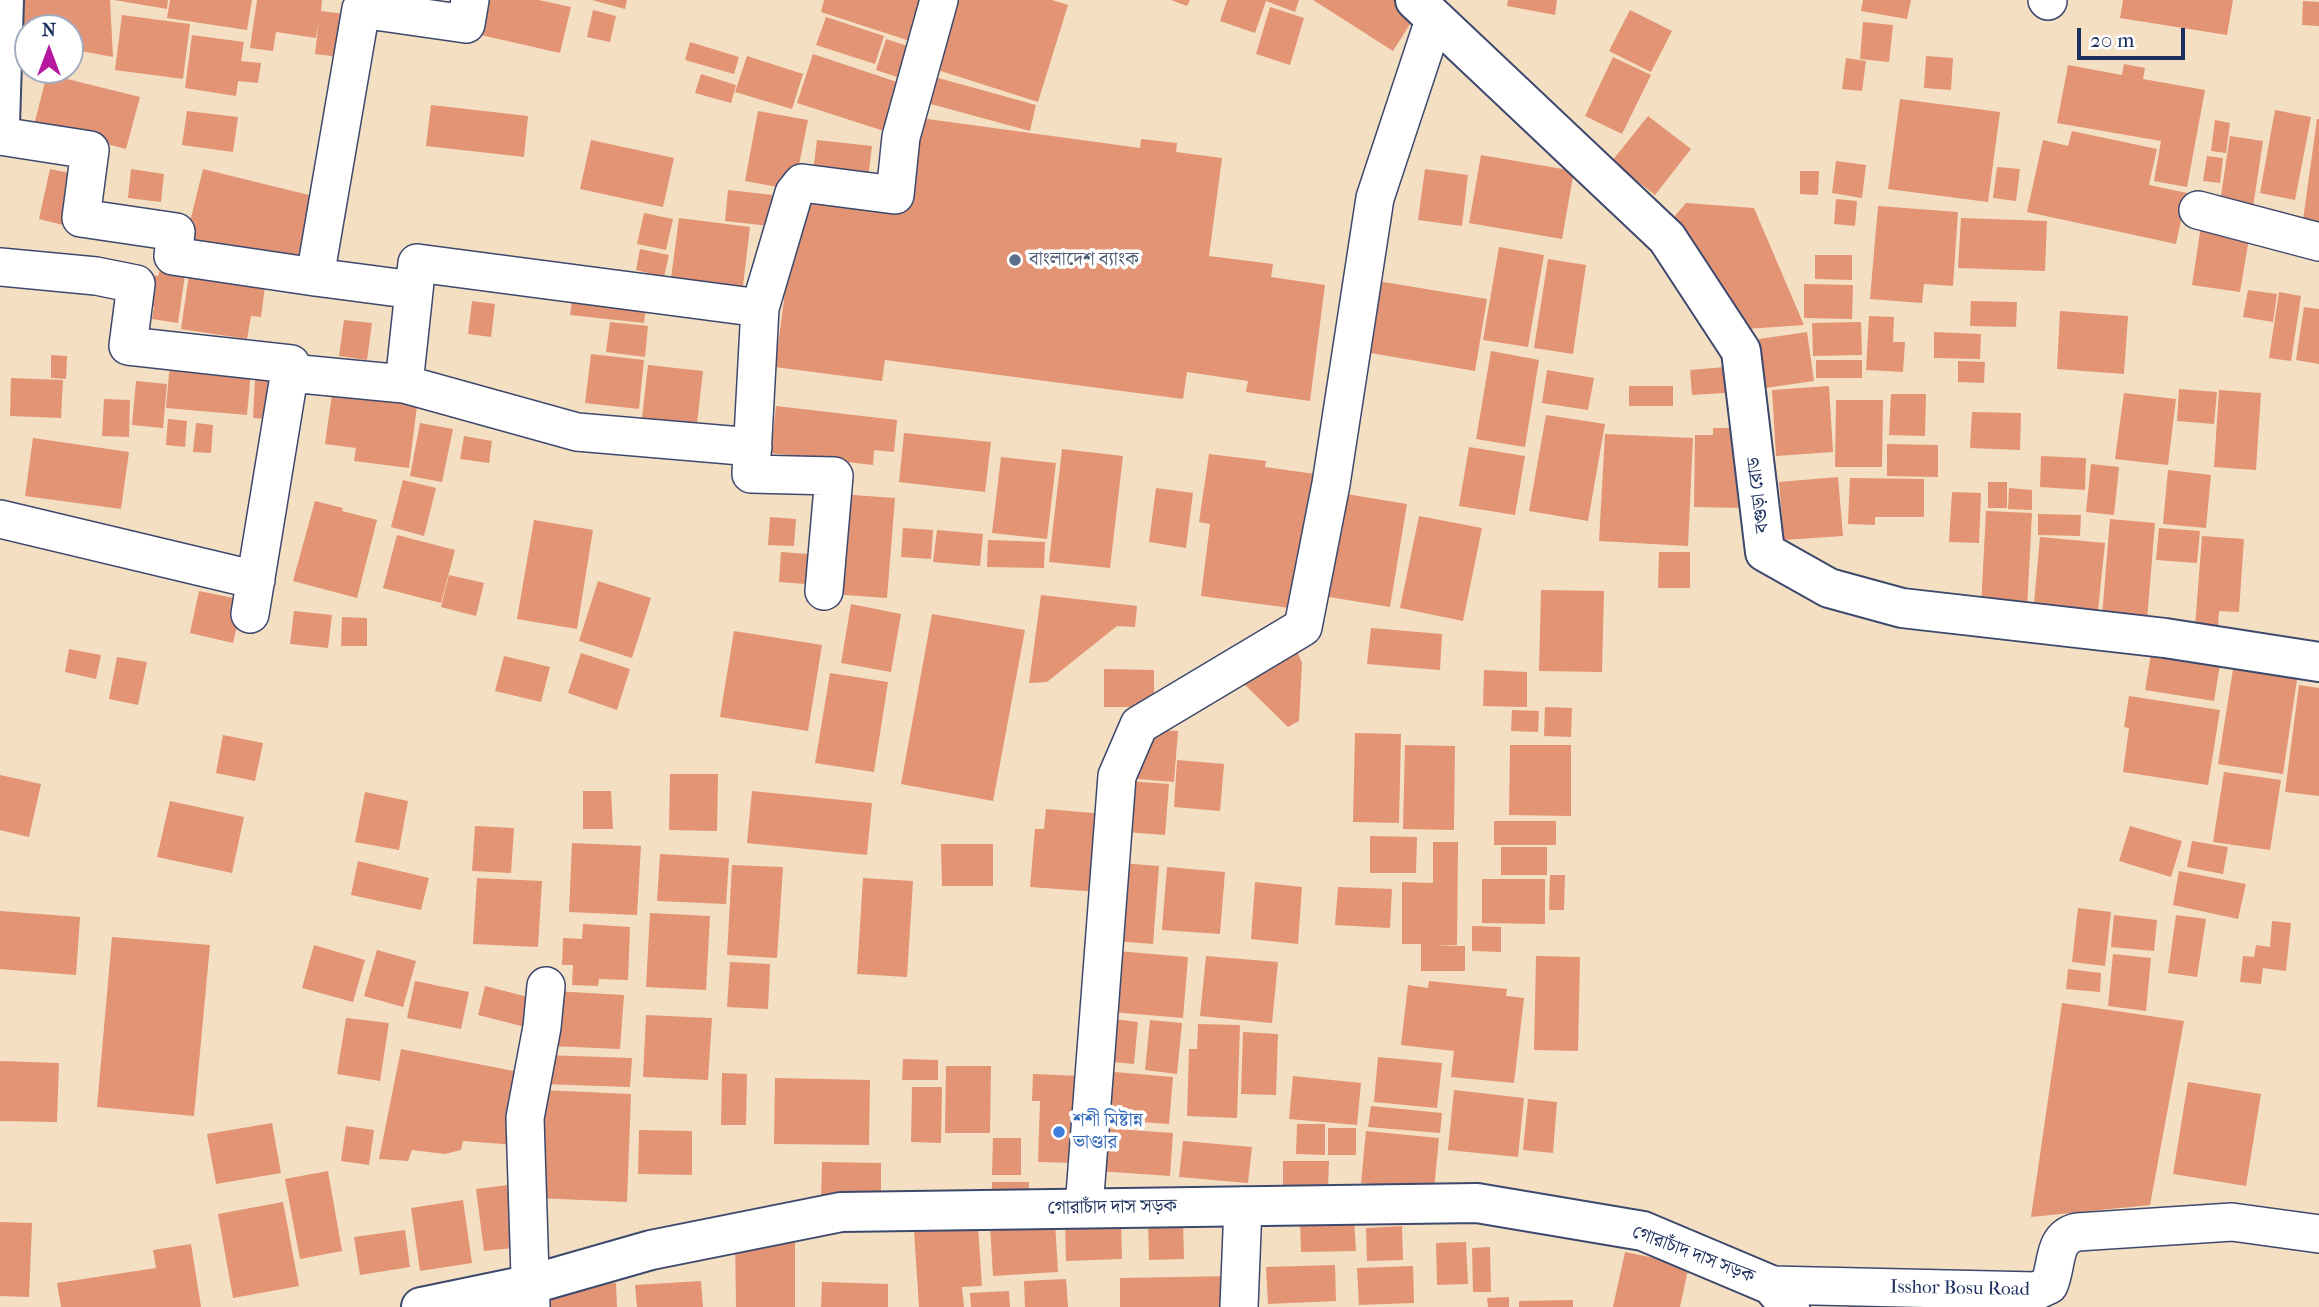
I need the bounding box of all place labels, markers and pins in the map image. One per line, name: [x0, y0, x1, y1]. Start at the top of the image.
place label: বাংলাদেশ ব্যাংক: [1029, 249, 1139, 271]
marker: বাংলাদেশ ব্যাংক: [1007, 252, 1023, 268]
place label: শশী মিষ্টান্ন ভাণ্ডার: [1073, 1110, 1143, 1154]
marker: শশী মিষ্টান্ন ভাণ্ডার: [1051, 1124, 1067, 1140]

